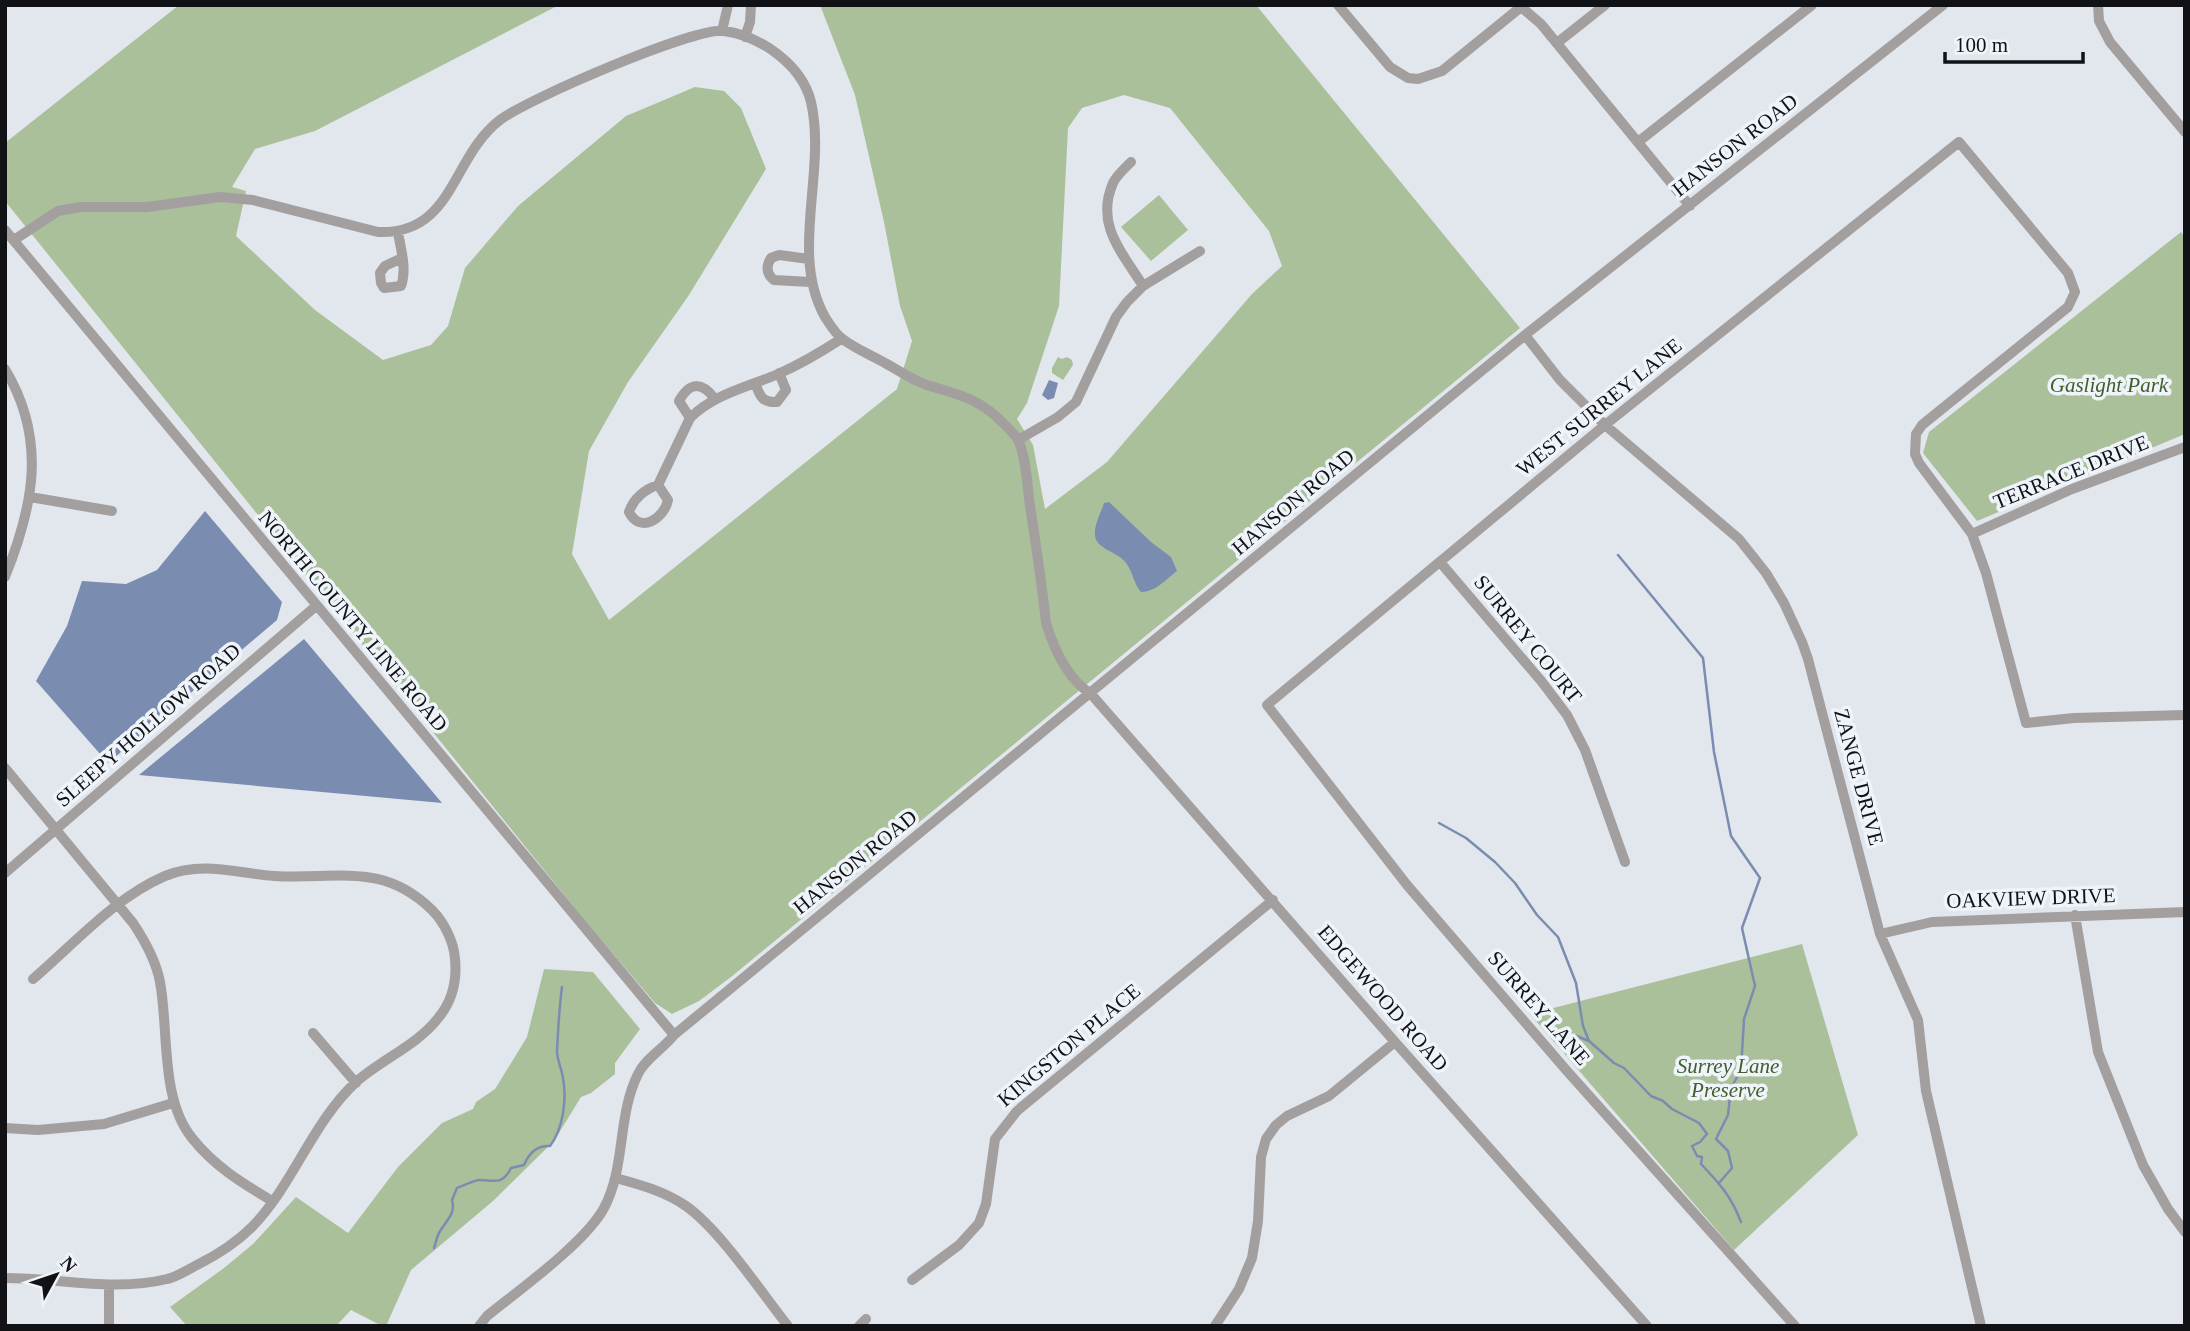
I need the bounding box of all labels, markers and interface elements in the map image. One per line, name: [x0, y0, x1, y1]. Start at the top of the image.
scale bar: [1945, 21, 2083, 65]
text: 100 m: [1955, 33, 2008, 57]
street label: HANSON ROAD: [1668, 89, 1802, 201]
street label: WEST SURREY LANE: [1512, 333, 1686, 481]
park label: Gaslight Park: [2050, 373, 2169, 397]
street label: TERRACE DRIVE: [1990, 430, 2152, 514]
street label: HANSON ROAD: [1227, 444, 1359, 560]
street label: NORTH COUNTY LINE ROAD: [254, 506, 452, 736]
street label: SURREY COURT: [1469, 570, 1587, 708]
street label: SLEEPY HOLLOW ROAD: [51, 638, 245, 812]
street label: ZANGE DRIVE: [1829, 706, 1889, 848]
street label: HANSON ROAD: [788, 805, 922, 919]
street label: OAKVIEW DRIVE: [1946, 883, 2116, 913]
street label: EDGEWOOD ROAD: [1313, 920, 1453, 1076]
street label: SURREY LANE: [1483, 946, 1595, 1070]
street label: KINGSTON PLACE: [993, 978, 1145, 1112]
park label: Surrey Lane Preserve: [1677, 1054, 1779, 1102]
north arrow: [21, 1240, 91, 1310]
text: N: [56, 1252, 81, 1277]

